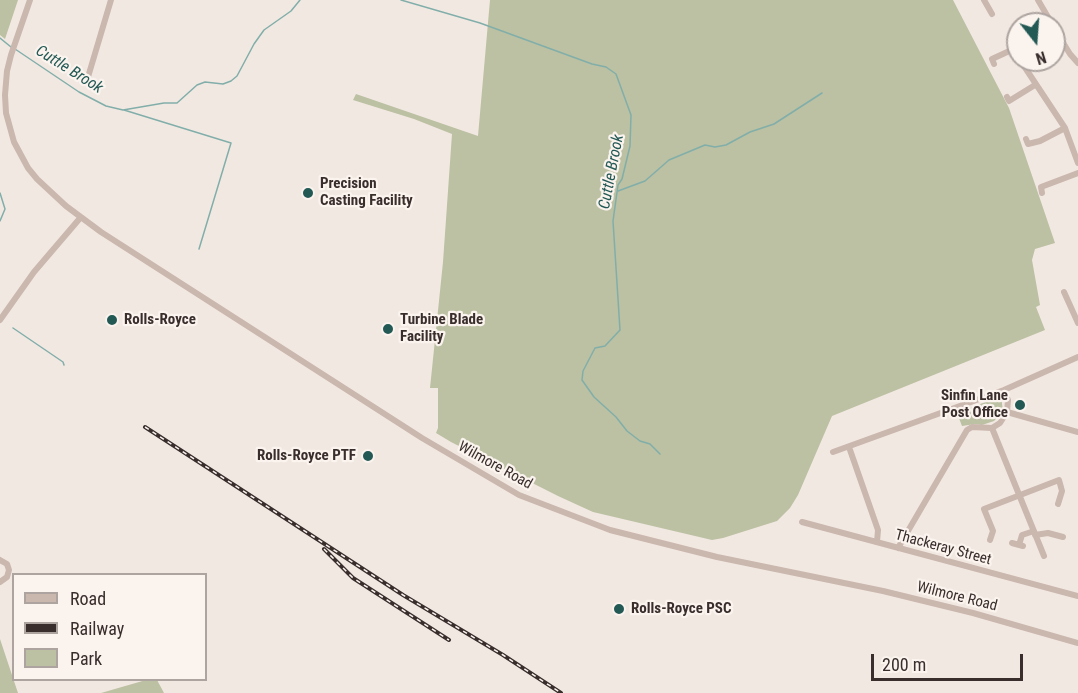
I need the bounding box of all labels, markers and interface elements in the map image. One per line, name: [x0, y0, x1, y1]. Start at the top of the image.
north arrow: [1006, 12, 1066, 72]
water label: Cuttle Brook: [32, 42, 106, 98]
text: N: [1033, 47, 1048, 68]
water label: Cuttle Brook: [595, 133, 629, 211]
place label: Precision Casting Facility: [320, 175, 413, 210]
marker: Precision Casting Facility: [301, 186, 315, 200]
place label: Rolls-Royce: [124, 311, 196, 329]
place label: Turbine Blade Facility: [400, 311, 483, 346]
marker: Rolls-Royce: [105, 313, 119, 327]
marker: Turbine Blade Facility: [381, 322, 395, 336]
place label: Sinfin Lane Post Office: [941, 387, 1008, 422]
marker: Sinfin Lane Post Office: [1013, 398, 1027, 412]
street label: Wilmore Road: [455, 438, 535, 494]
place label: Rolls-Royce PTF: [257, 447, 356, 465]
marker: Rolls-Royce PTF: [361, 449, 375, 463]
street label: Thackeray Street: [893, 526, 993, 570]
legend: [12, 573, 207, 681]
street label: Wilmore Road: [915, 578, 999, 616]
text: Road: [70, 588, 106, 609]
place label: Rolls-Royce PSC: [631, 600, 731, 618]
marker: Rolls-Royce PSC: [612, 602, 626, 616]
text: Railway: [70, 618, 124, 639]
scale bar: [874, 642, 1026, 680]
text: Park: [70, 648, 102, 669]
text: 200 m: [882, 654, 926, 675]

